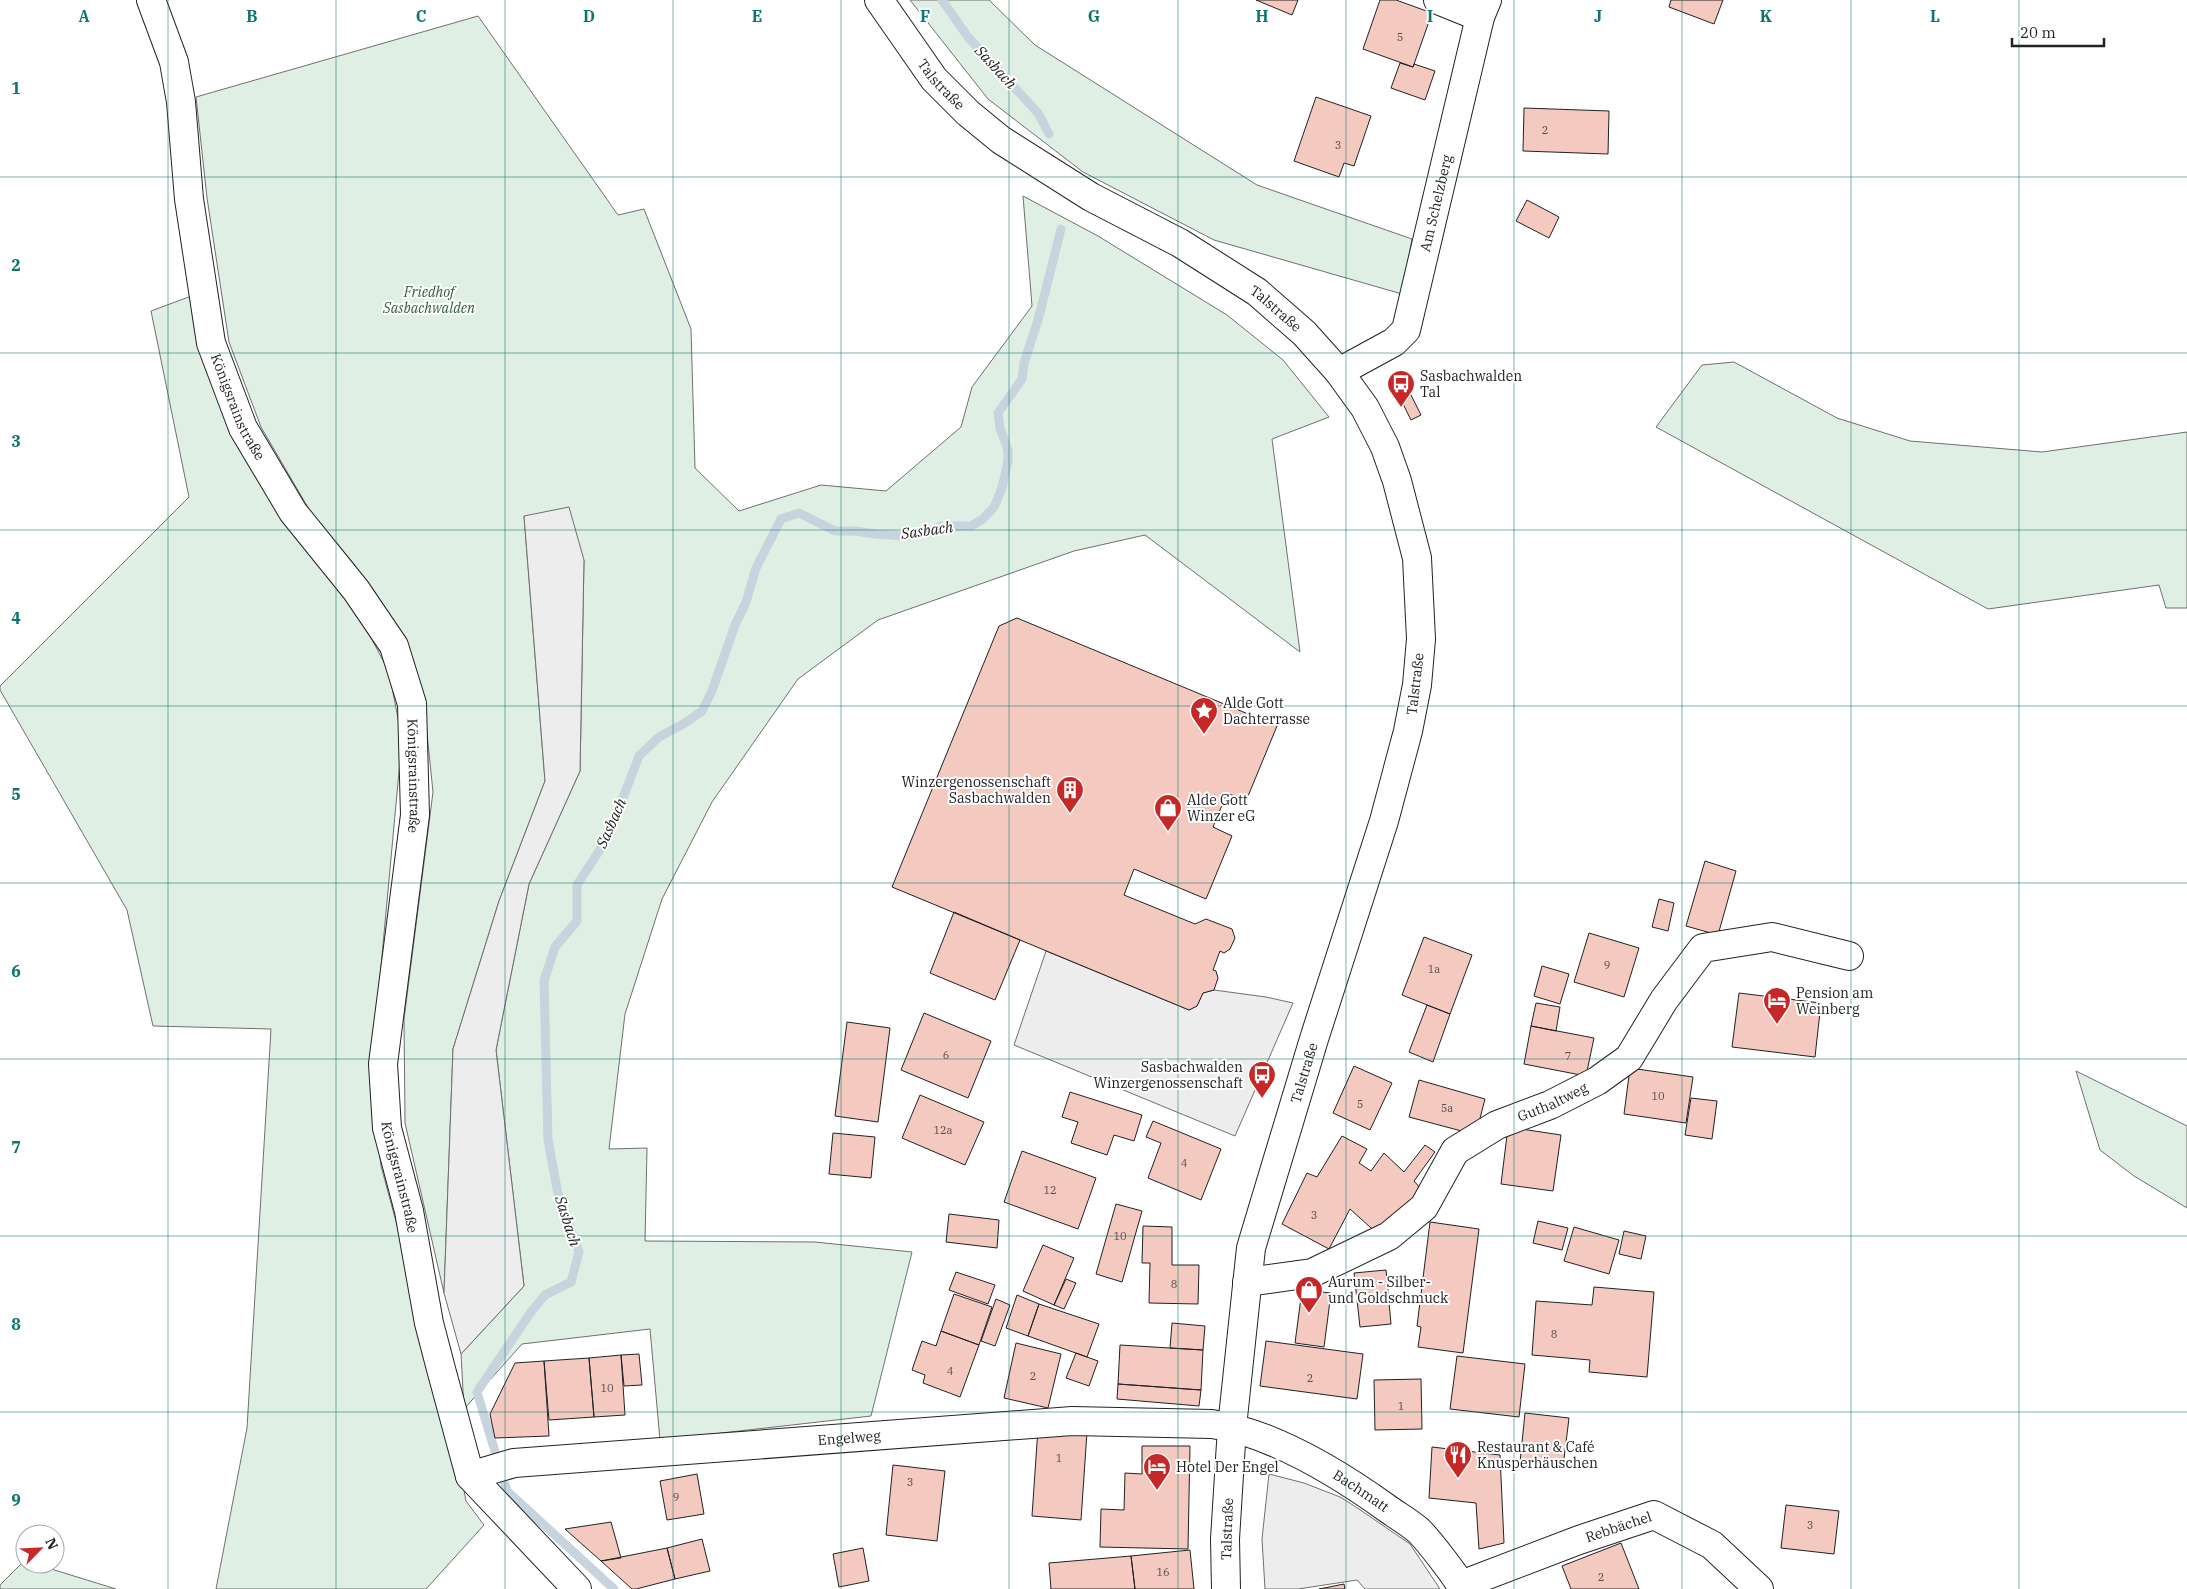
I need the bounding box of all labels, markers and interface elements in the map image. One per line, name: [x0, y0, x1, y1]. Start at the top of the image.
text: A: [78, 6, 90, 26]
text: B: [246, 6, 258, 26]
text: C: [416, 6, 426, 26]
text: D: [583, 6, 595, 26]
text: E: [752, 6, 762, 26]
text: F: [920, 6, 930, 26]
text: G: [1088, 6, 1100, 26]
text: H: [1256, 6, 1269, 26]
text: I: [1427, 6, 1433, 26]
text: J: [1594, 6, 1602, 26]
text: K: [1760, 6, 1773, 26]
text: L: [1930, 6, 1940, 26]
scale bar: [2012, 15, 2104, 47]
text: 20 m: [2020, 23, 2056, 42]
house number: 5: [1397, 30, 1403, 44]
water label: Sasbach: [970, 41, 1021, 93]
street label: Talstraße: [914, 55, 969, 114]
text: 1: [11, 78, 21, 98]
house number: 2: [1542, 123, 1548, 137]
house number: 3: [1335, 138, 1341, 152]
street label: Am Schelzberg: [1416, 152, 1456, 253]
text: 2: [11, 255, 21, 275]
street label: Talstraße: [1247, 281, 1305, 336]
park label: Friedhof Sasbachwalden: [382, 283, 475, 317]
street label: Königsrainstraße: [207, 351, 269, 463]
place label: Sasbachwalden Tal: [1420, 367, 1522, 401]
bus stop icon: Sasbachwalden Tal: [1386, 369, 1416, 408]
text: 3: [11, 431, 21, 451]
water label: Sasbach: [899, 517, 955, 543]
text: 4: [11, 608, 21, 628]
street label: Talstraße: [1402, 652, 1428, 716]
place label: Alde Gott Dachterrasse: [1223, 694, 1310, 728]
place icon: Alde Gott Dachterrasse: [1189, 696, 1219, 735]
street label: Königsrainstraße: [403, 718, 424, 834]
place label: Winzergenossenschaft Sasbachwalden: [902, 773, 1051, 807]
building icon: Winzergenossenschaft Sasbachwalden: [1055, 775, 1085, 814]
text: 5: [11, 784, 21, 804]
place label: Alde Gott Winzer eG: [1187, 791, 1255, 825]
shop icon: Alde Gott Winzer eG: [1153, 793, 1183, 832]
water label: Sasbach: [591, 794, 631, 852]
house number: 9: [1604, 958, 1610, 972]
text: 6: [11, 961, 21, 981]
house number: 1a: [1428, 962, 1440, 976]
place label: Pension am Weinberg: [1796, 984, 1873, 1018]
hotel icon: Pension am Weinberg: [1762, 986, 1792, 1025]
street label: Talstraße: [1286, 1041, 1322, 1105]
house number: 6: [943, 1048, 949, 1062]
house number: 7: [1565, 1049, 1571, 1063]
place label: Sasbachwalden Winzergenossenschaft: [1094, 1058, 1243, 1092]
bus stop icon: Sasbachwalden Winzergenossenschaft: [1247, 1060, 1277, 1099]
street label: Guthaltweg: [1515, 1078, 1591, 1125]
house number: 10: [1651, 1089, 1665, 1103]
house number: 5: [1357, 1097, 1363, 1111]
house number: 5a: [1441, 1101, 1453, 1115]
street label: Königsrainstraße: [378, 1121, 422, 1234]
house number: 12a: [933, 1123, 953, 1137]
text: 7: [11, 1137, 21, 1157]
house number: 4: [1181, 1156, 1188, 1170]
house number: 12: [1043, 1183, 1057, 1197]
water label: Sasbach: [551, 1192, 585, 1250]
house number: 3: [1311, 1208, 1317, 1222]
house number: 10: [1113, 1229, 1127, 1243]
place label: Aurum - Silber- und Goldschmuck: [1328, 1273, 1449, 1307]
shop icon: Aurum - Silber- und Goldschmuck: [1294, 1275, 1324, 1314]
house number: 8: [1171, 1277, 1177, 1291]
text: 8: [11, 1314, 21, 1334]
house number: 8: [1551, 1327, 1557, 1341]
house number: 4: [947, 1364, 954, 1378]
house number: 2: [1030, 1369, 1036, 1383]
house number: 2: [1307, 1371, 1313, 1385]
house number: 10: [600, 1381, 614, 1395]
house number: 1: [1398, 1399, 1404, 1413]
street label: Engelweg: [817, 1426, 882, 1449]
place label: Restaurant & Café Knusperhäuschen: [1477, 1438, 1598, 1472]
restaurant icon: Restaurant & Café Knusperhäuschen: [1443, 1440, 1473, 1479]
house number: 1: [1056, 1451, 1062, 1465]
hotel icon: Hotel Der Engel: [1142, 1452, 1172, 1491]
place label: Hotel Der Engel: [1176, 1458, 1279, 1476]
street label: Bachmatt: [1330, 1466, 1393, 1516]
house number: 3: [907, 1475, 913, 1489]
text: 9: [11, 1490, 21, 1510]
house number: 9: [673, 1490, 679, 1504]
street label: Talstraße: [1217, 1497, 1237, 1561]
street label: Rebbächel: [1583, 1507, 1654, 1546]
house number: 3: [1807, 1518, 1813, 1532]
north arrow: [15, 1524, 65, 1574]
text: N: [41, 1535, 62, 1552]
house number: 16: [1156, 1565, 1170, 1579]
house number: 2: [1598, 1570, 1604, 1584]

